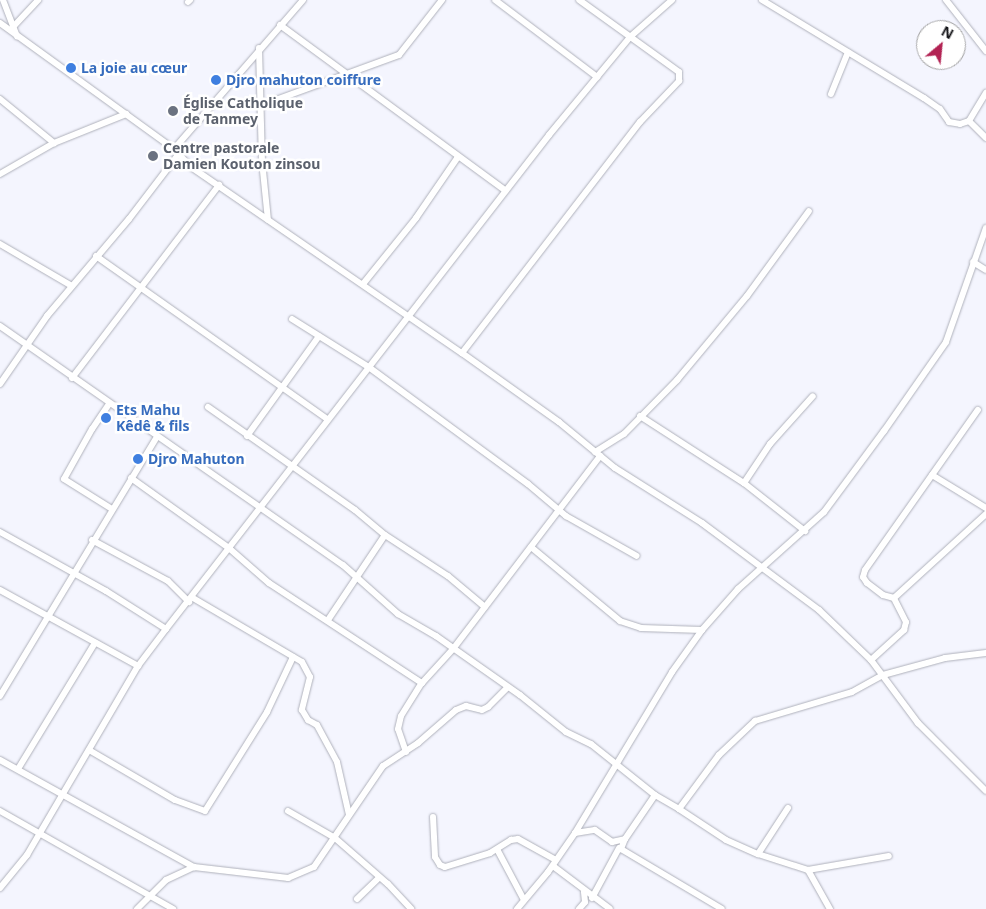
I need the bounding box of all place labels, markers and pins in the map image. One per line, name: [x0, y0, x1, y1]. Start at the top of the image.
place label: La joie au cœur: [81, 60, 187, 76]
marker: La joie au cœur: [65, 62, 77, 74]
place label: Djro mahuton coiffure: [226, 72, 381, 88]
marker: Djro mahuton coiffure: [210, 74, 222, 86]
place label: Église Catholique de Tanmey: [183, 95, 303, 128]
marker: Église Catholique de Tanmey: [167, 105, 179, 117]
place label: Centre pastorale Damien Kouton zinsou: [163, 140, 320, 172]
marker: Centre pastorale Damien Kouton zinsou: [147, 150, 159, 162]
place label: Ets Mahu Kêdê & fils: [116, 402, 189, 434]
marker: Ets Mahu Kêdê & fils: [100, 412, 112, 424]
place label: Djro Mahuton: [148, 451, 245, 467]
marker: Djro Mahuton: [132, 453, 144, 465]

